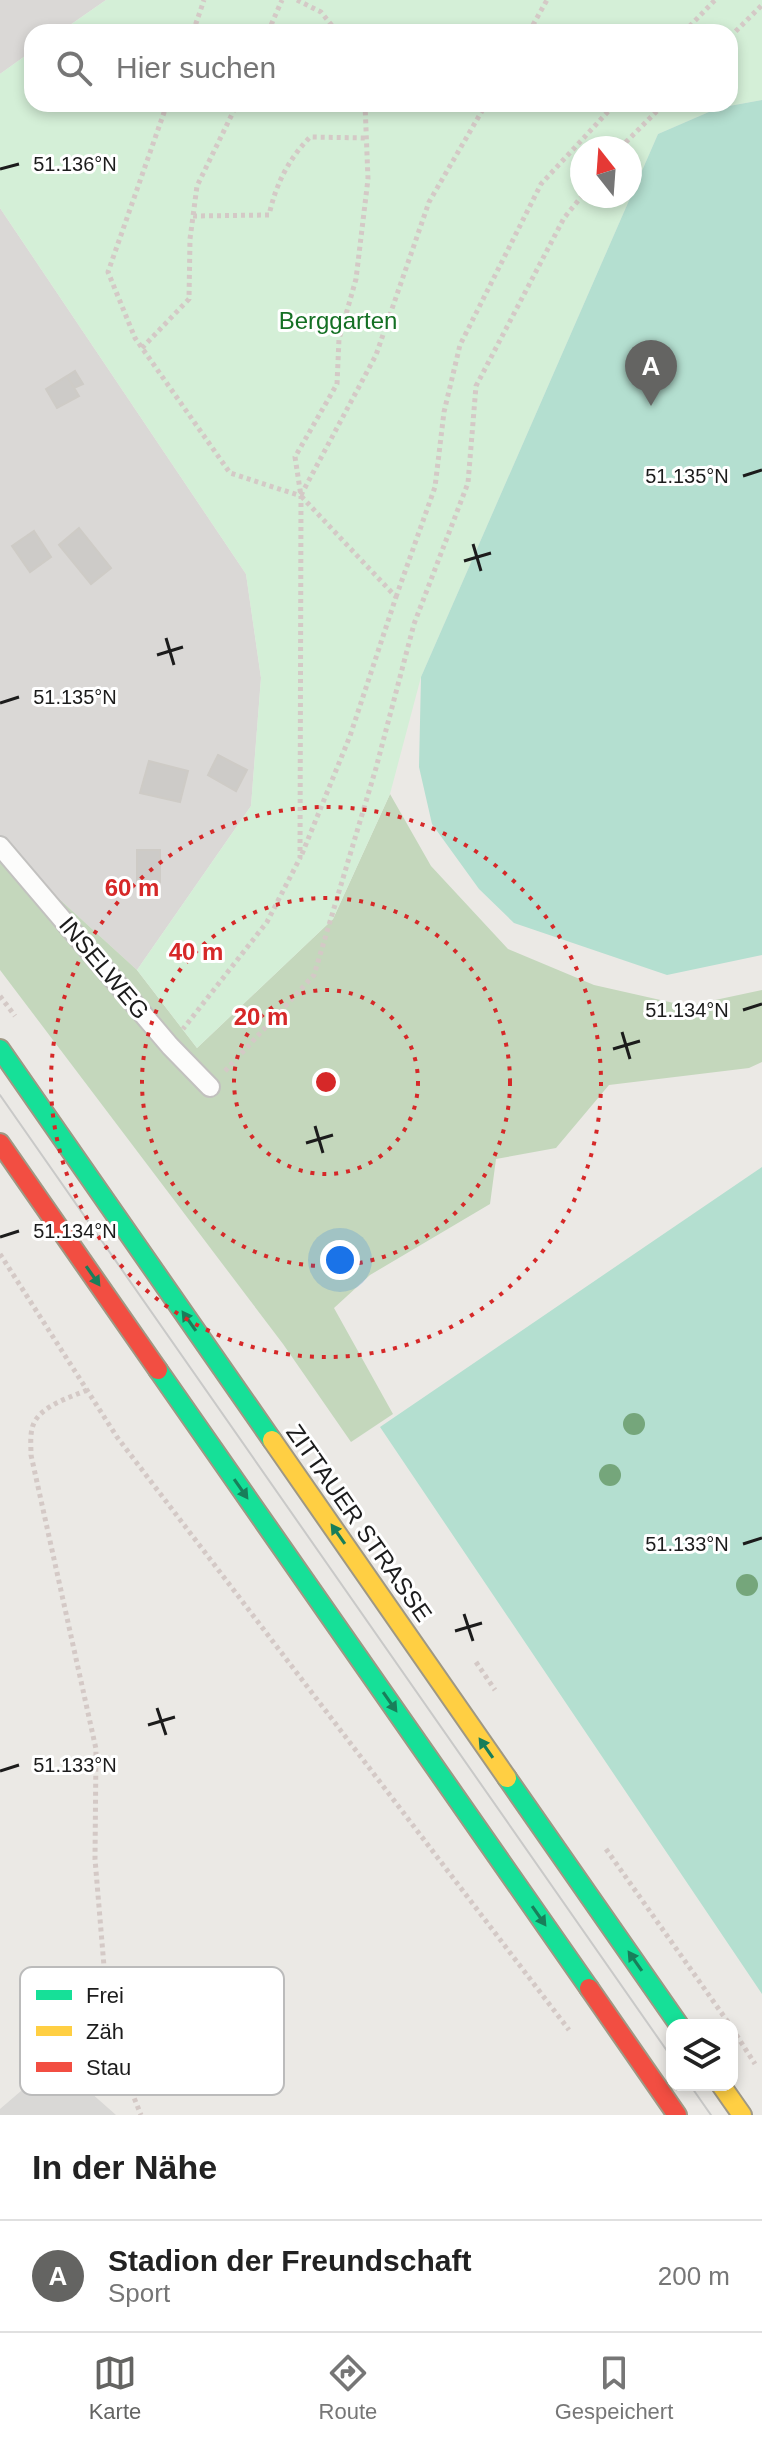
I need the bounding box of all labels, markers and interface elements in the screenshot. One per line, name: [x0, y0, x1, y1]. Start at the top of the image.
search box: [24, 24, 738, 112]
icon: search: [52, 46, 96, 90]
text: Hier suchen: [116, 51, 276, 84]
north arrow: [570, 136, 642, 208]
text: 51.136°N: [33, 153, 117, 175]
park label: Berggarten: [279, 307, 397, 334]
pin: A: [625, 340, 677, 406]
text: 51.135°N: [645, 465, 729, 487]
text: 51.135°N: [33, 686, 117, 708]
text: 60 m: [105, 874, 159, 901]
street label: INSELWEG: [54, 911, 155, 1024]
text: 40 m: [169, 938, 223, 965]
text: 51.134°N: [645, 999, 729, 1021]
text: 20 m: [234, 1003, 288, 1030]
centre of rings: [312, 1068, 340, 1096]
text: 51.134°N: [33, 1220, 117, 1242]
your location: [320, 1240, 360, 1280]
one-way arrow: [85, 1265, 100, 1286]
one-way arrow: [182, 1310, 197, 1331]
street label: ZITTAUER STRASSE: [281, 1419, 438, 1626]
one-way arrow: [233, 1479, 248, 1500]
one-way arrow: [331, 1524, 346, 1545]
text: 51.133°N: [645, 1533, 729, 1555]
one-way arrow: [382, 1692, 397, 1713]
one-way arrow: [479, 1737, 494, 1758]
text: 51.133°N: [33, 1754, 117, 1776]
one-way arrow: [531, 1905, 546, 1926]
one-way arrow: [628, 1950, 643, 1971]
legend: [20, 1967, 284, 2095]
text: Frei: [86, 1983, 124, 2008]
text: Zäh: [86, 2019, 124, 2044]
map controls: [666, 2019, 738, 2091]
button: layers: [666, 2019, 738, 2091]
text: Stau: [86, 2055, 131, 2080]
text: In der Nähe: [32, 2148, 217, 2186]
text: Stadion der Freundschaft: [108, 2244, 471, 2277]
text: A: [49, 2261, 67, 2291]
text: 200 m: [658, 2261, 730, 2291]
text: Sport: [108, 2278, 170, 2308]
tab: Karte: [89, 2351, 141, 2425]
tab: Route: [319, 2351, 377, 2425]
tab: Gespeichert: [555, 2351, 673, 2425]

